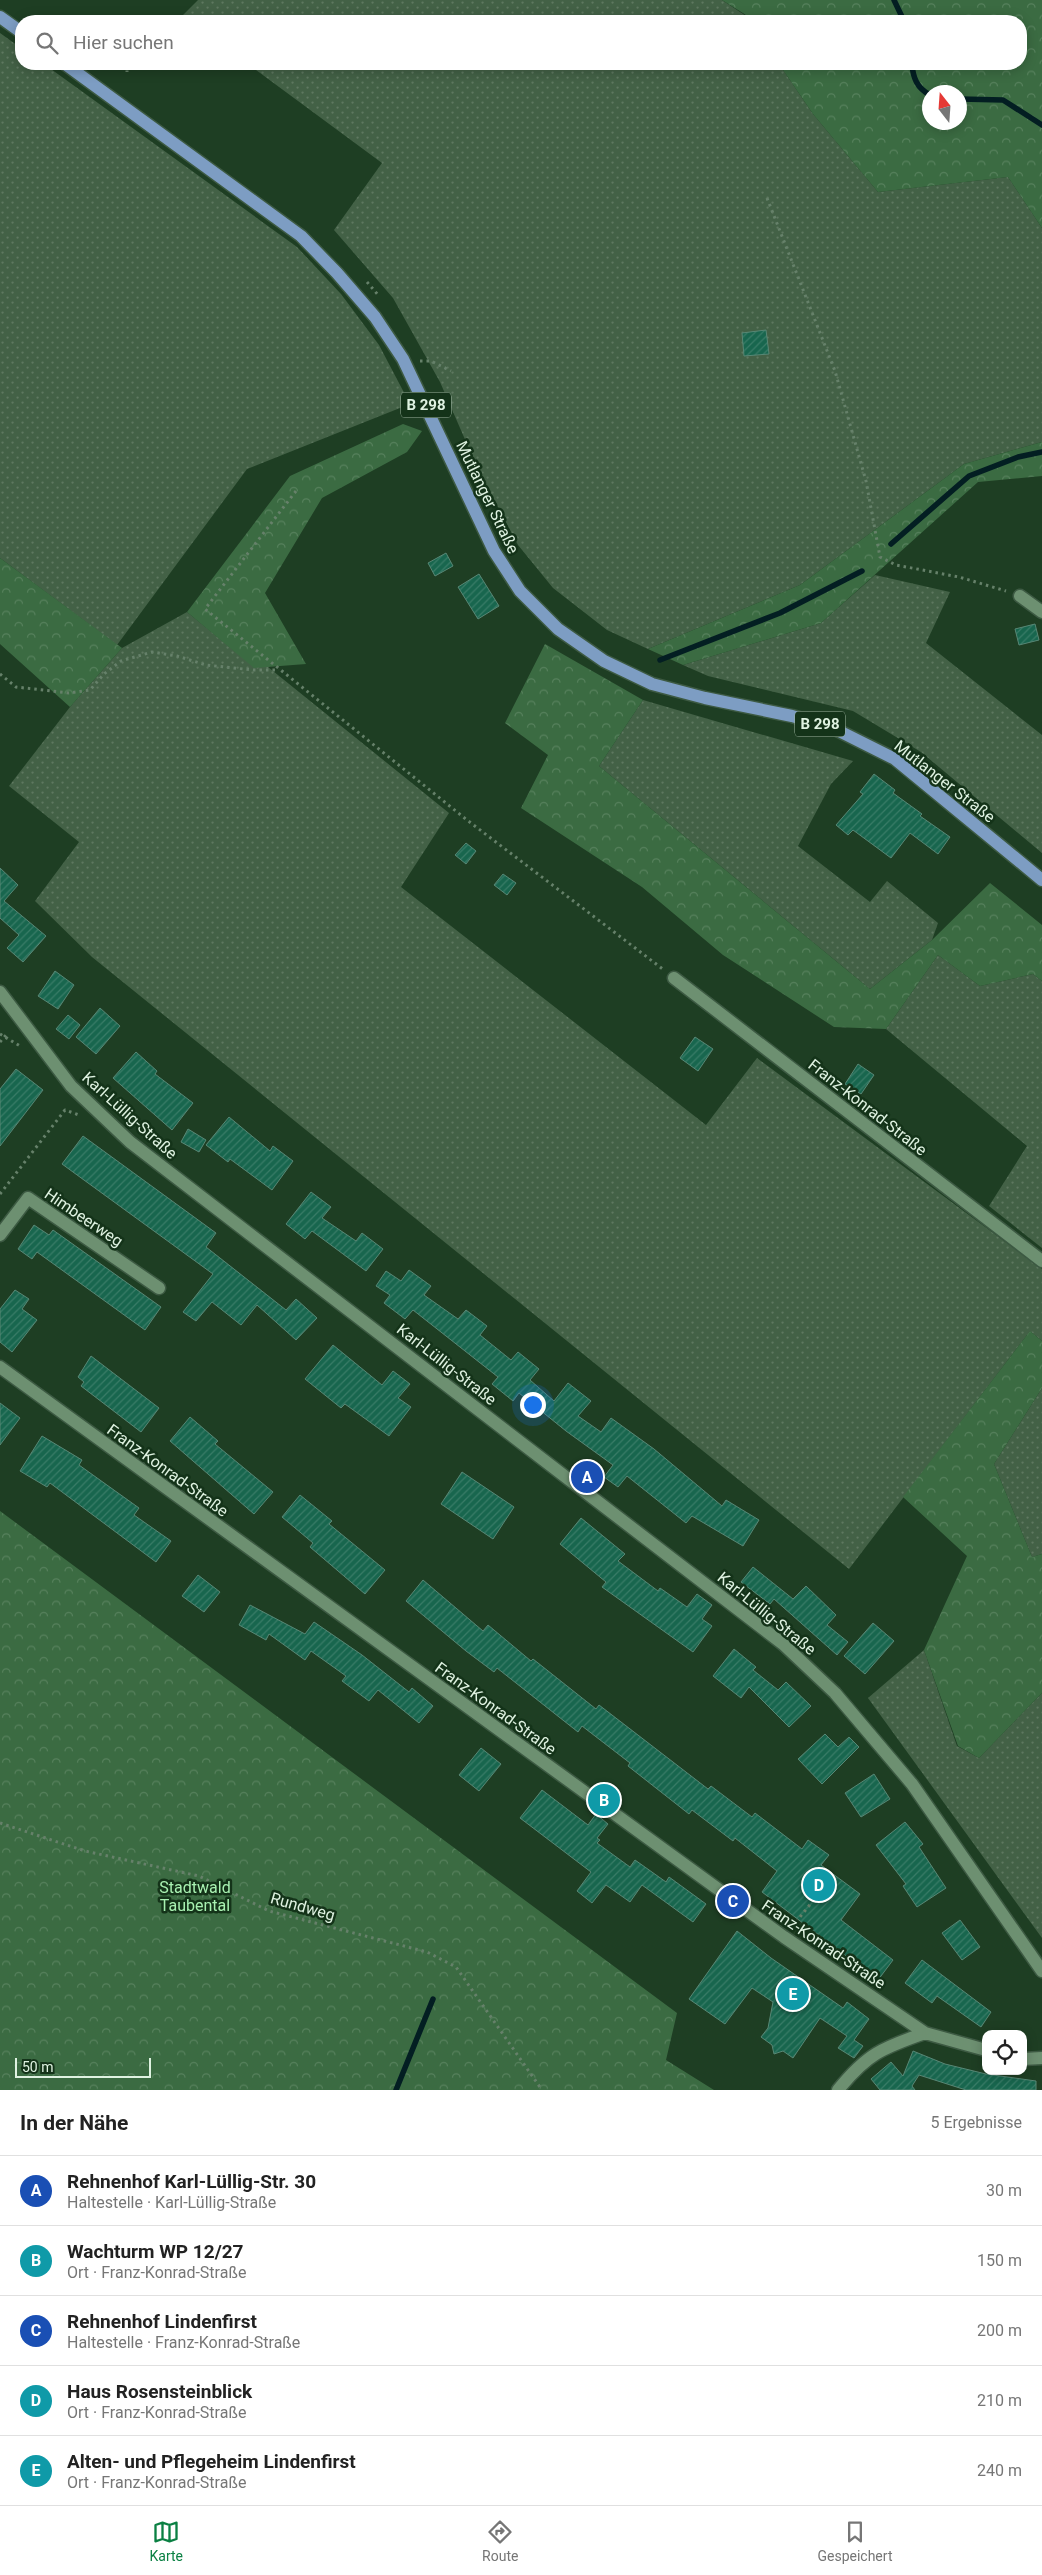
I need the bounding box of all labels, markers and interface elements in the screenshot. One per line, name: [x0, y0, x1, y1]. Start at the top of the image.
search box: [15, 15, 1027, 70]
icon: search: [33, 29, 61, 57]
text: Hier suchen: [73, 31, 174, 54]
north arrow: [922, 85, 967, 130]
road number: B 298: [401, 392, 451, 418]
street label: Mutlanger Straße: [452, 438, 523, 557]
road number: B 298: [795, 712, 845, 736]
street label: Mutlanger Straße: [890, 736, 999, 827]
street label: Franz-Konrad-Straße: [805, 1055, 931, 1160]
street label: Karl-Lüllig-Straße: [78, 1068, 181, 1163]
street label: Himbeerweg: [41, 1184, 126, 1251]
street label: Karl-Lüllig-Straße: [393, 1320, 500, 1409]
your location: [520, 1392, 546, 1418]
street label: Franz-Konrad-Straße: [103, 1420, 232, 1521]
pin: A: [571, 1458, 603, 1496]
street label: Karl-Lüllig-Straße: [714, 1568, 820, 1659]
street label: Franz-Konrad-Straße: [431, 1658, 560, 1759]
pin: B: [588, 1781, 620, 1819]
pin: D: [803, 1866, 835, 1904]
park label: Stadtwald Taubental: [159, 1878, 231, 1915]
pin: C: [717, 1882, 749, 1920]
street label: Rundweg: [269, 1888, 337, 1925]
street label: Franz-Konrad-Straße: [758, 1896, 889, 1993]
pin: E: [777, 1975, 809, 2013]
map controls: [982, 2030, 1027, 2075]
button: locate: [982, 2030, 1027, 2075]
scale bar: [15, 2055, 151, 2078]
text: 50 m: [22, 2059, 54, 2075]
text: In der Nähe: [20, 2111, 128, 2135]
text: 5 Ergebnisse: [930, 2113, 1022, 2132]
text: Rehnenhof Karl-Lüllig-Str. 30: [67, 2170, 316, 2193]
text: A: [31, 2181, 41, 2200]
text: 30 m: [986, 2181, 1022, 2200]
text: Haltestelle · Karl-Lüllig-Straße: [67, 2193, 276, 2212]
text: Wachturm WP 12/27: [67, 2240, 243, 2263]
text: B: [31, 2251, 41, 2270]
text: 150 m: [977, 2251, 1022, 2270]
text: Ort · Franz-Konrad-Straße: [67, 2263, 246, 2282]
text: Rehnenhof Lindenfirst: [67, 2310, 257, 2333]
text: C: [31, 2321, 41, 2340]
text: 200 m: [977, 2321, 1022, 2340]
text: Haltestelle · Franz-Konrad-Straße: [67, 2333, 300, 2352]
text: Haus Rosensteinblick: [67, 2380, 252, 2403]
text: D: [31, 2391, 41, 2410]
text: 210 m: [977, 2391, 1022, 2410]
text: Ort · Franz-Konrad-Straße: [67, 2403, 246, 2422]
text: Alten- und Pflegeheim Lindenfirst: [67, 2450, 356, 2473]
text: E: [32, 2461, 41, 2480]
text: 240 m: [977, 2461, 1022, 2480]
text: Ort · Franz-Konrad-Straße: [67, 2473, 246, 2492]
tab: Karte: [150, 2518, 183, 2564]
tab: Route: [482, 2518, 518, 2564]
tab: Gespeichert: [817, 2518, 892, 2564]

